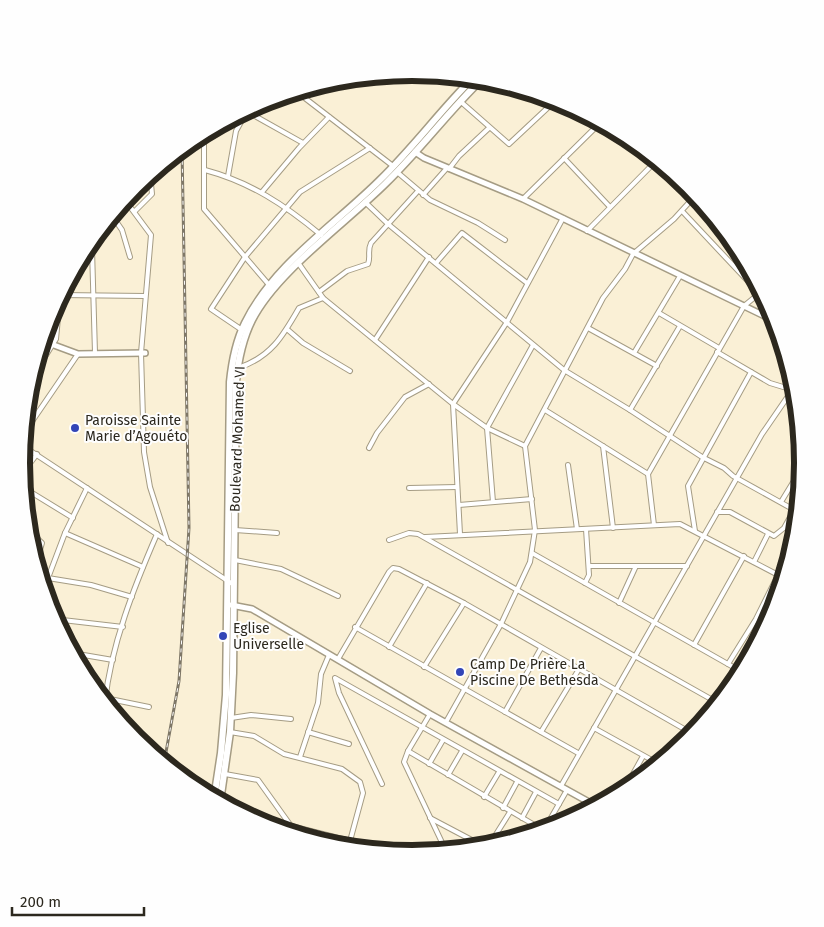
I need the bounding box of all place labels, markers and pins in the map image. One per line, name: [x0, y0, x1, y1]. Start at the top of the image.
place label: Paroisse Sainte Marie d’Agouéto: [85, 412, 187, 445]
marker: Paroisse Sainte Marie d’Agouéto: [69, 422, 81, 434]
place label: Eglise Universelle: [233, 620, 304, 653]
marker: Eglise Universelle: [217, 630, 229, 642]
place label: Camp De Prière La Piscine De Bethesda: [470, 656, 599, 689]
marker: Camp De Prière La Piscine De Bethesda: [454, 666, 466, 678]

